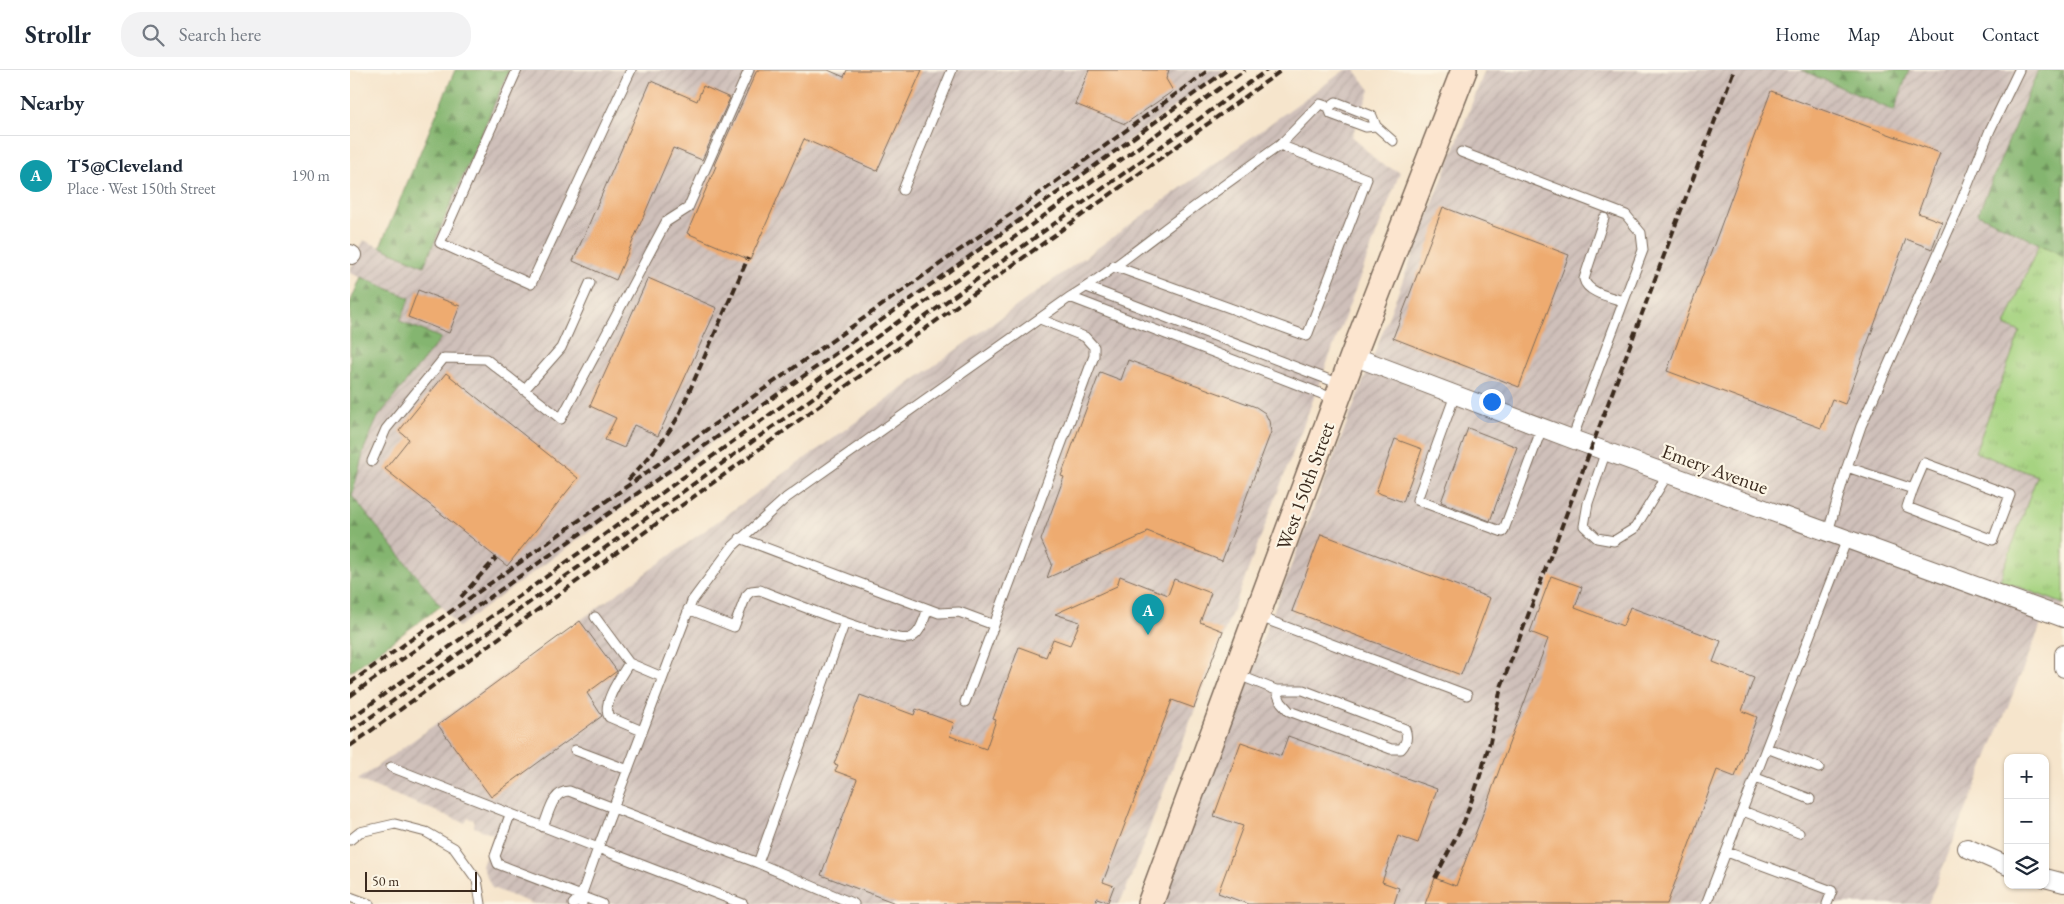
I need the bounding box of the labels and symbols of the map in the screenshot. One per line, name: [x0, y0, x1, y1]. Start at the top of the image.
your location: [1479, 389, 1505, 415]
street label: West 150th Street: [1270, 418, 1340, 553]
street label: Emery Avenue: [1658, 438, 1772, 500]
pin: A: [1132, 594, 1164, 635]
scale bar: [365, 869, 478, 892]

